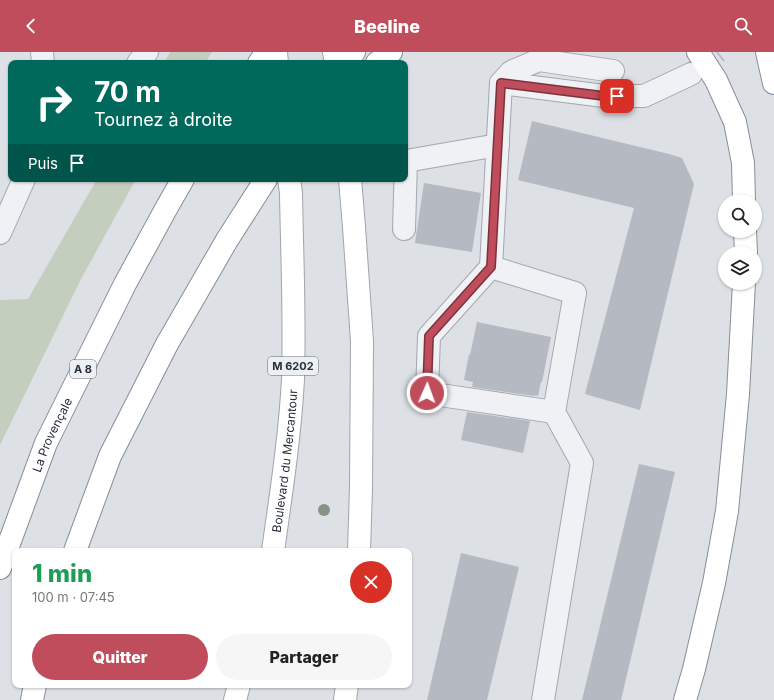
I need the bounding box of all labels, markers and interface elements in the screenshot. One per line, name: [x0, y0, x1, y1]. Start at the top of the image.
icon: back: [20, 15, 42, 37]
icon: search: [732, 15, 754, 37]
text: Beeline: [354, 16, 420, 37]
text: 70 m: [94, 75, 161, 109]
icon: right: [28, 76, 80, 128]
pin: [600, 79, 634, 113]
icon: arrive: [606, 85, 628, 107]
text: Tournez à droite: [94, 109, 233, 130]
icon: arrive: [66, 152, 88, 174]
text: Puis: [28, 154, 58, 173]
map controls: [718, 194, 762, 290]
button: search: [718, 194, 762, 238]
button: layers: [718, 246, 762, 290]
road number: M 6202: [268, 357, 318, 375]
road number: A 8: [70, 360, 96, 378]
position arrow: [406, 372, 448, 414]
street label: Boulevard du Mercantour: [268, 388, 300, 533]
street label: La Provençale: [29, 395, 75, 474]
text: 1 min: [32, 559, 92, 588]
button: close: [350, 561, 392, 603]
text: 100 m · 07:45: [32, 589, 115, 605]
button: Quitter: [32, 634, 208, 680]
button: Partager: [216, 634, 392, 680]

